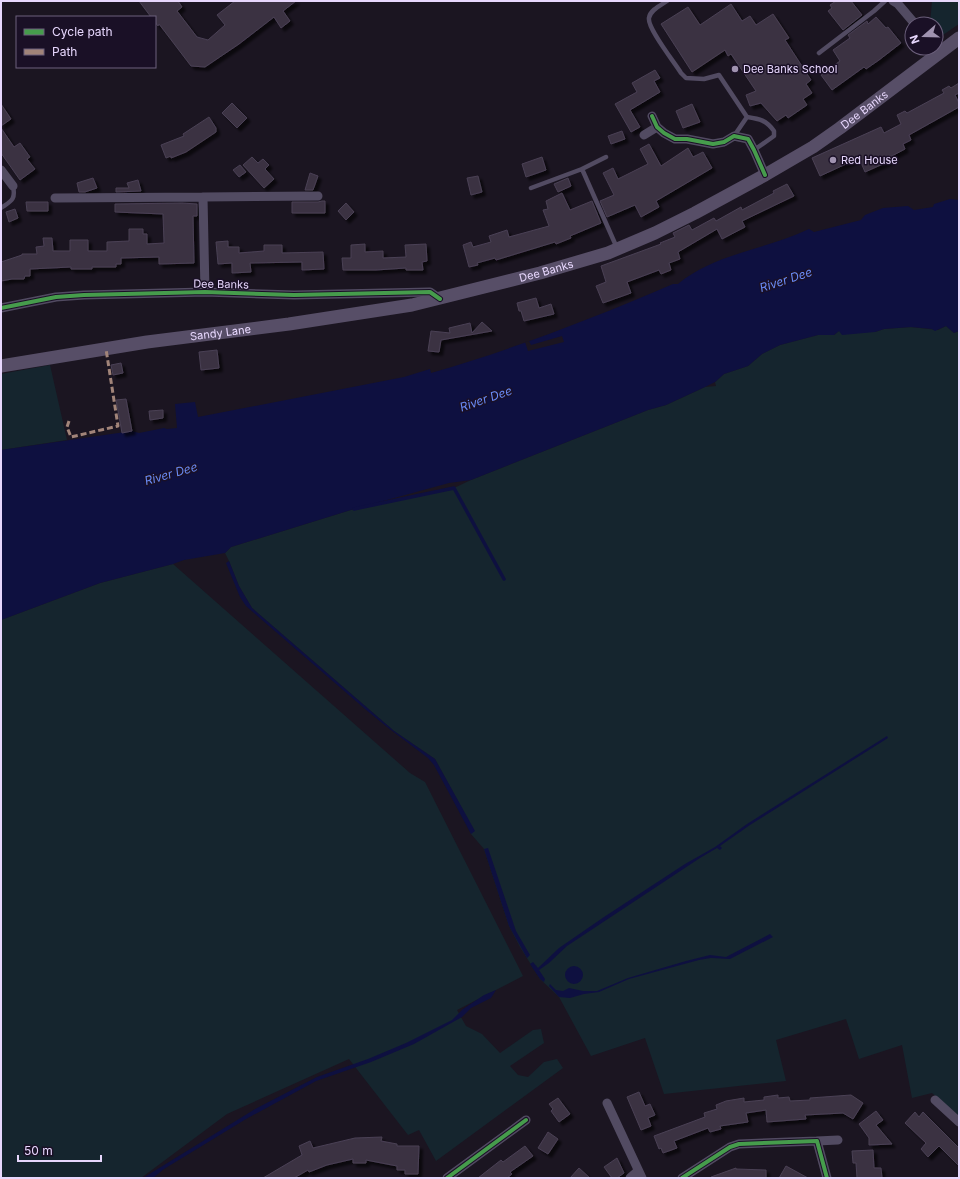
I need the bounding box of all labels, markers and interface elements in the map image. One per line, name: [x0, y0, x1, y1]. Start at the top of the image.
legend: [16, 16, 156, 68]
north arrow: [904, 16, 944, 56]
text: Cycle path: [52, 24, 113, 39]
text: N: [907, 33, 923, 46]
text: Path: [52, 44, 77, 59]
place label: Dee Banks School: [743, 62, 837, 76]
marker: Dee Banks School: [730, 64, 740, 74]
street label: Dee Banks: [838, 87, 891, 132]
place label: Red House: [841, 153, 898, 167]
marker: Red House: [828, 155, 838, 165]
street label: Dee Banks: [518, 257, 575, 285]
water label: River Dee: [758, 264, 814, 295]
street label: Dee Banks: [193, 277, 249, 291]
street label: Sandy Lane: [189, 322, 252, 343]
water label: River Dee: [458, 383, 514, 414]
water label: River Dee: [143, 459, 199, 488]
scale bar: [18, 1137, 101, 1163]
text: 50 m: [24, 1143, 53, 1158]

